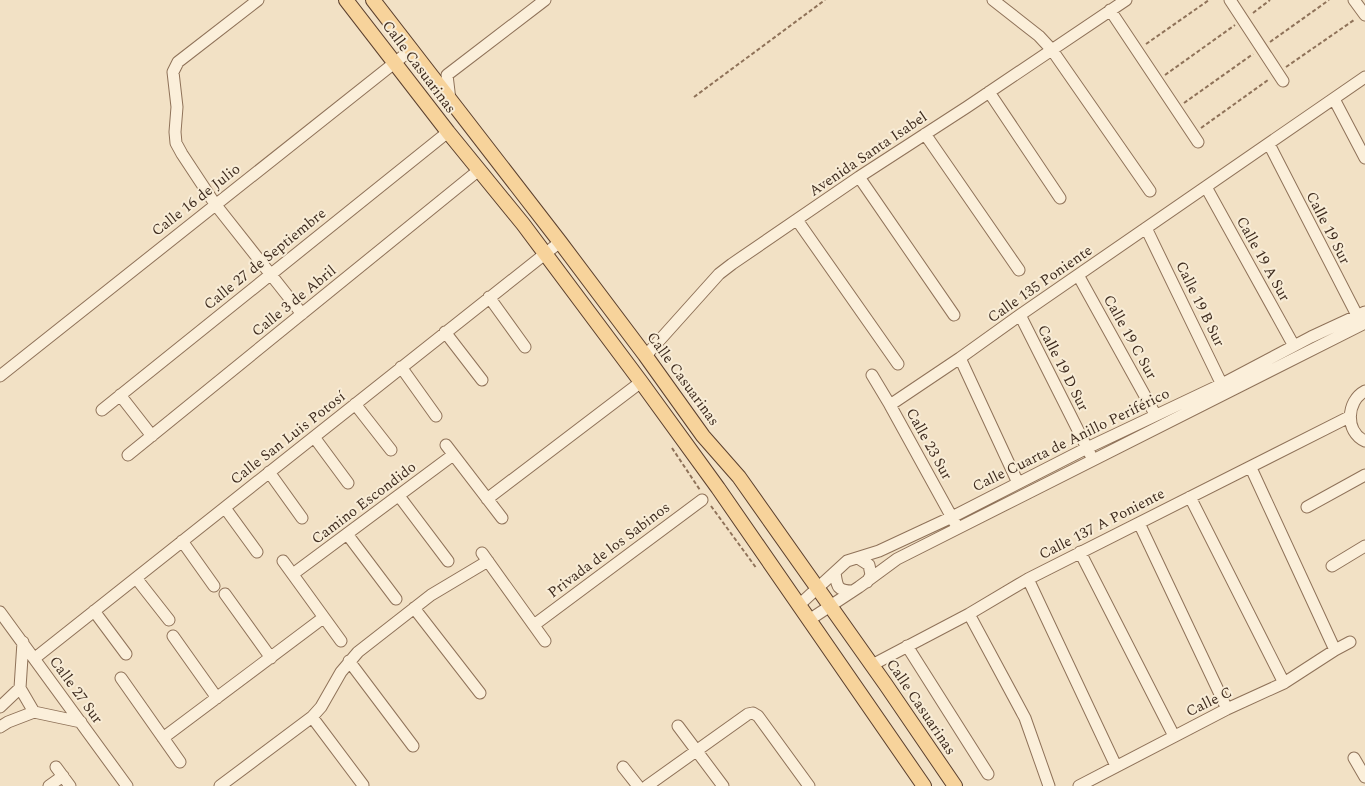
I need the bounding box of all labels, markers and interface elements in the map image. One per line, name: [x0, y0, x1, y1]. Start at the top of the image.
street label: Calle Casuarinas: [376, 16, 462, 118]
street label: Avenida Santa Isabel: [804, 106, 932, 202]
street label: Calle 16 de Julio: [147, 158, 245, 242]
street label: Calle 19 Sur: [1300, 188, 1356, 268]
street label: Calle 27 de Septiembre: [199, 202, 331, 316]
street label: Calle 19 A Sur: [1230, 212, 1296, 306]
street label: Calle 135 Poniente: [983, 239, 1097, 329]
street label: Calle 19 B Sur: [1169, 257, 1231, 351]
street label: Calle 3 de Abril: [247, 260, 341, 342]
street label: Calle 19 C Sur: [1097, 290, 1163, 384]
street label: Calle 19 D Sur: [1031, 321, 1095, 415]
street label: Calle Casuarinas: [641, 327, 725, 431]
street label: Calle Cuarta de Anillo Periférico: [968, 382, 1174, 498]
street label: Calle San Luis Potosí: [225, 385, 352, 490]
street label: Calle 23 Sur: [900, 404, 958, 484]
street label: Camino Escondido: [307, 456, 421, 550]
street label: Calle 137 A Poniente: [1035, 482, 1169, 566]
street label: Privada de los Sabinos: [543, 496, 675, 604]
street label: Calle 27 Sur: [43, 651, 109, 729]
street label: Calle Casuarinas: [880, 654, 962, 760]
street label: Calle C: [1182, 681, 1236, 723]

